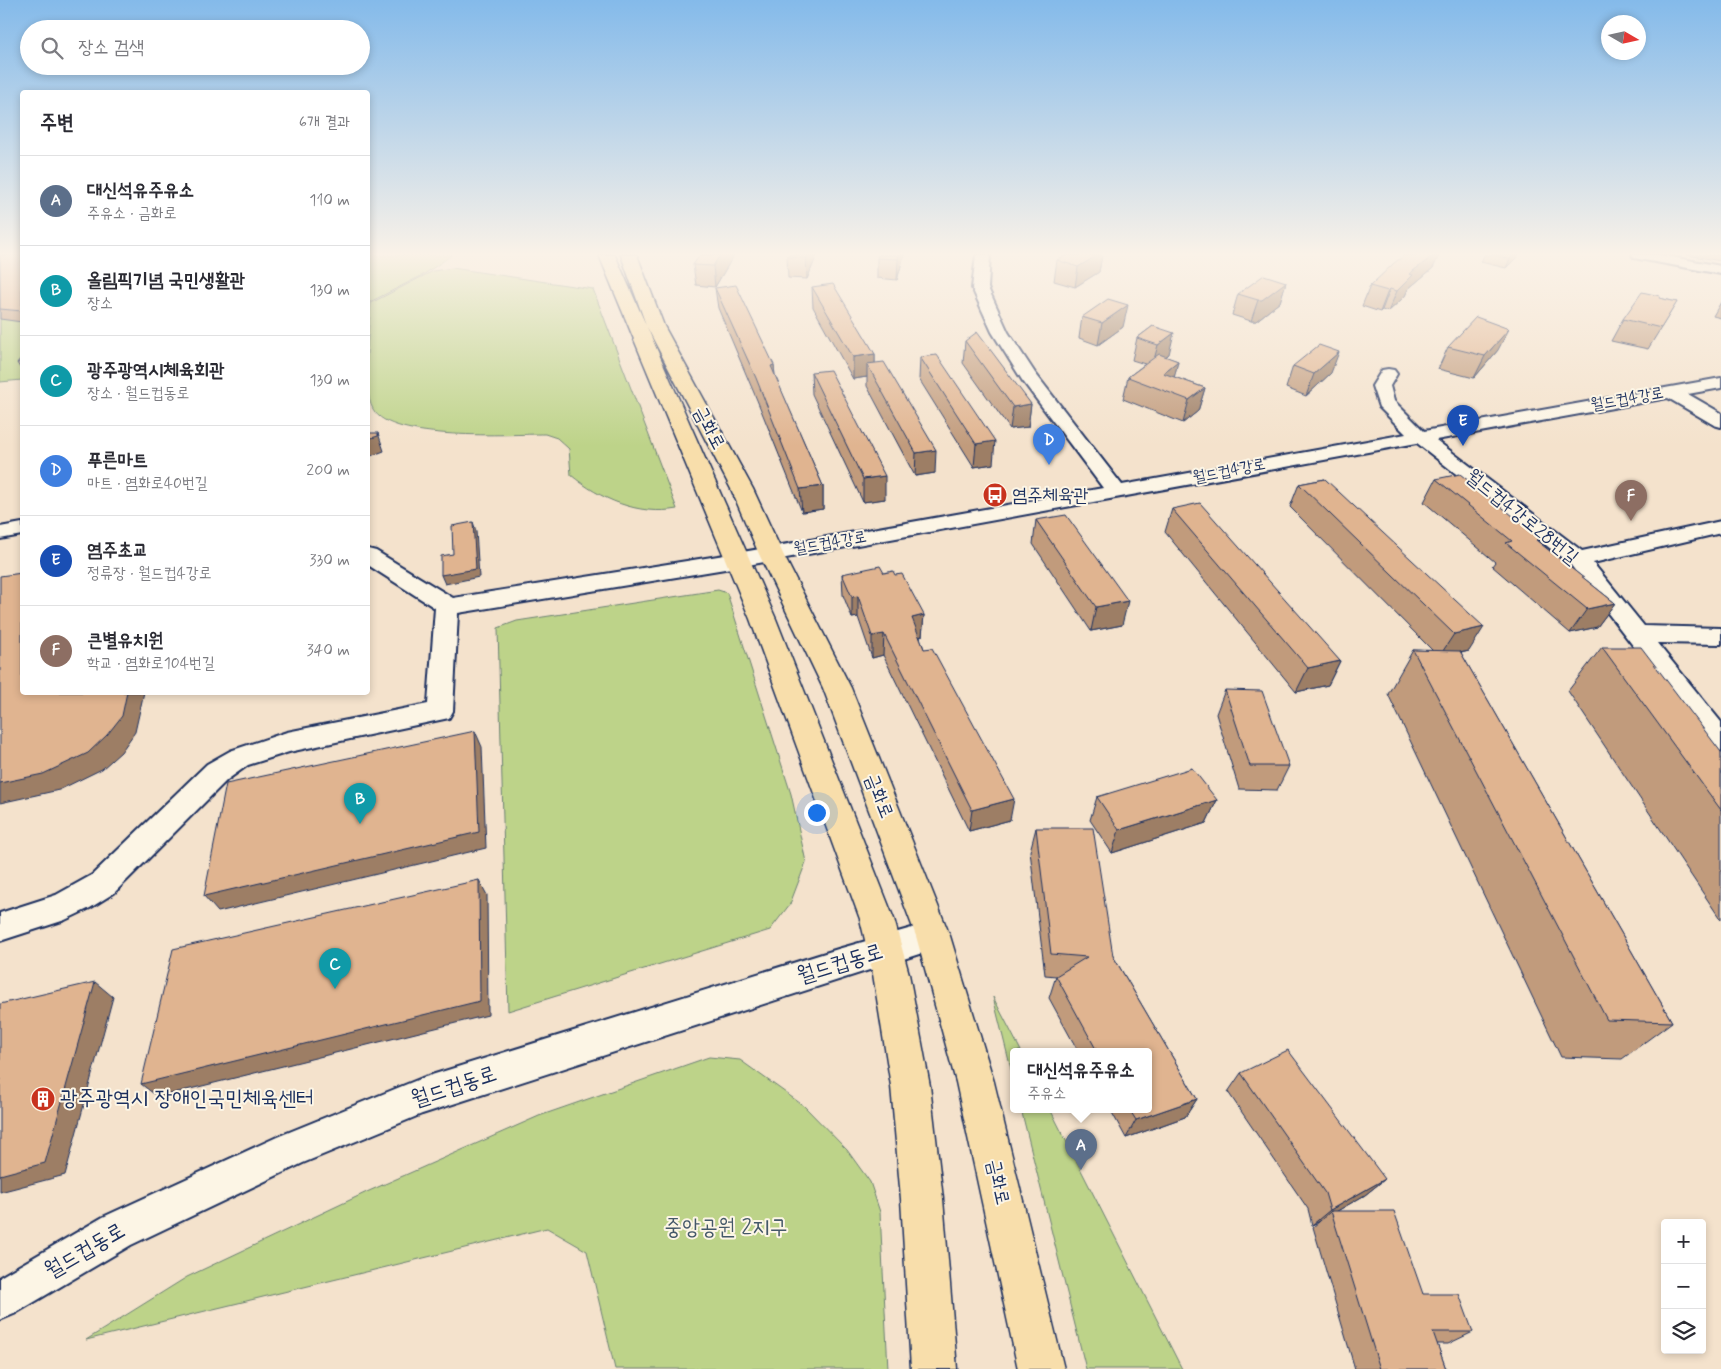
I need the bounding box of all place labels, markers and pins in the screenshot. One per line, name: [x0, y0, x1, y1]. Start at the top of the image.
pin: E: [1447, 405, 1479, 446]
pin: D: [1033, 424, 1065, 465]
pin: F: [1615, 480, 1647, 521]
bus stop icon: 염주체육관: [982, 482, 1008, 508]
place label: 염주체육관: [1012, 483, 1088, 508]
pin: B: [344, 783, 376, 824]
pin: C: [319, 948, 351, 989]
place label: 광주광역시 장애인국민체육센터: [60, 1085, 314, 1113]
building icon: 광주광역시 장애인국민체육센터: [30, 1086, 56, 1112]
pin: A: [1065, 1129, 1097, 1170]

